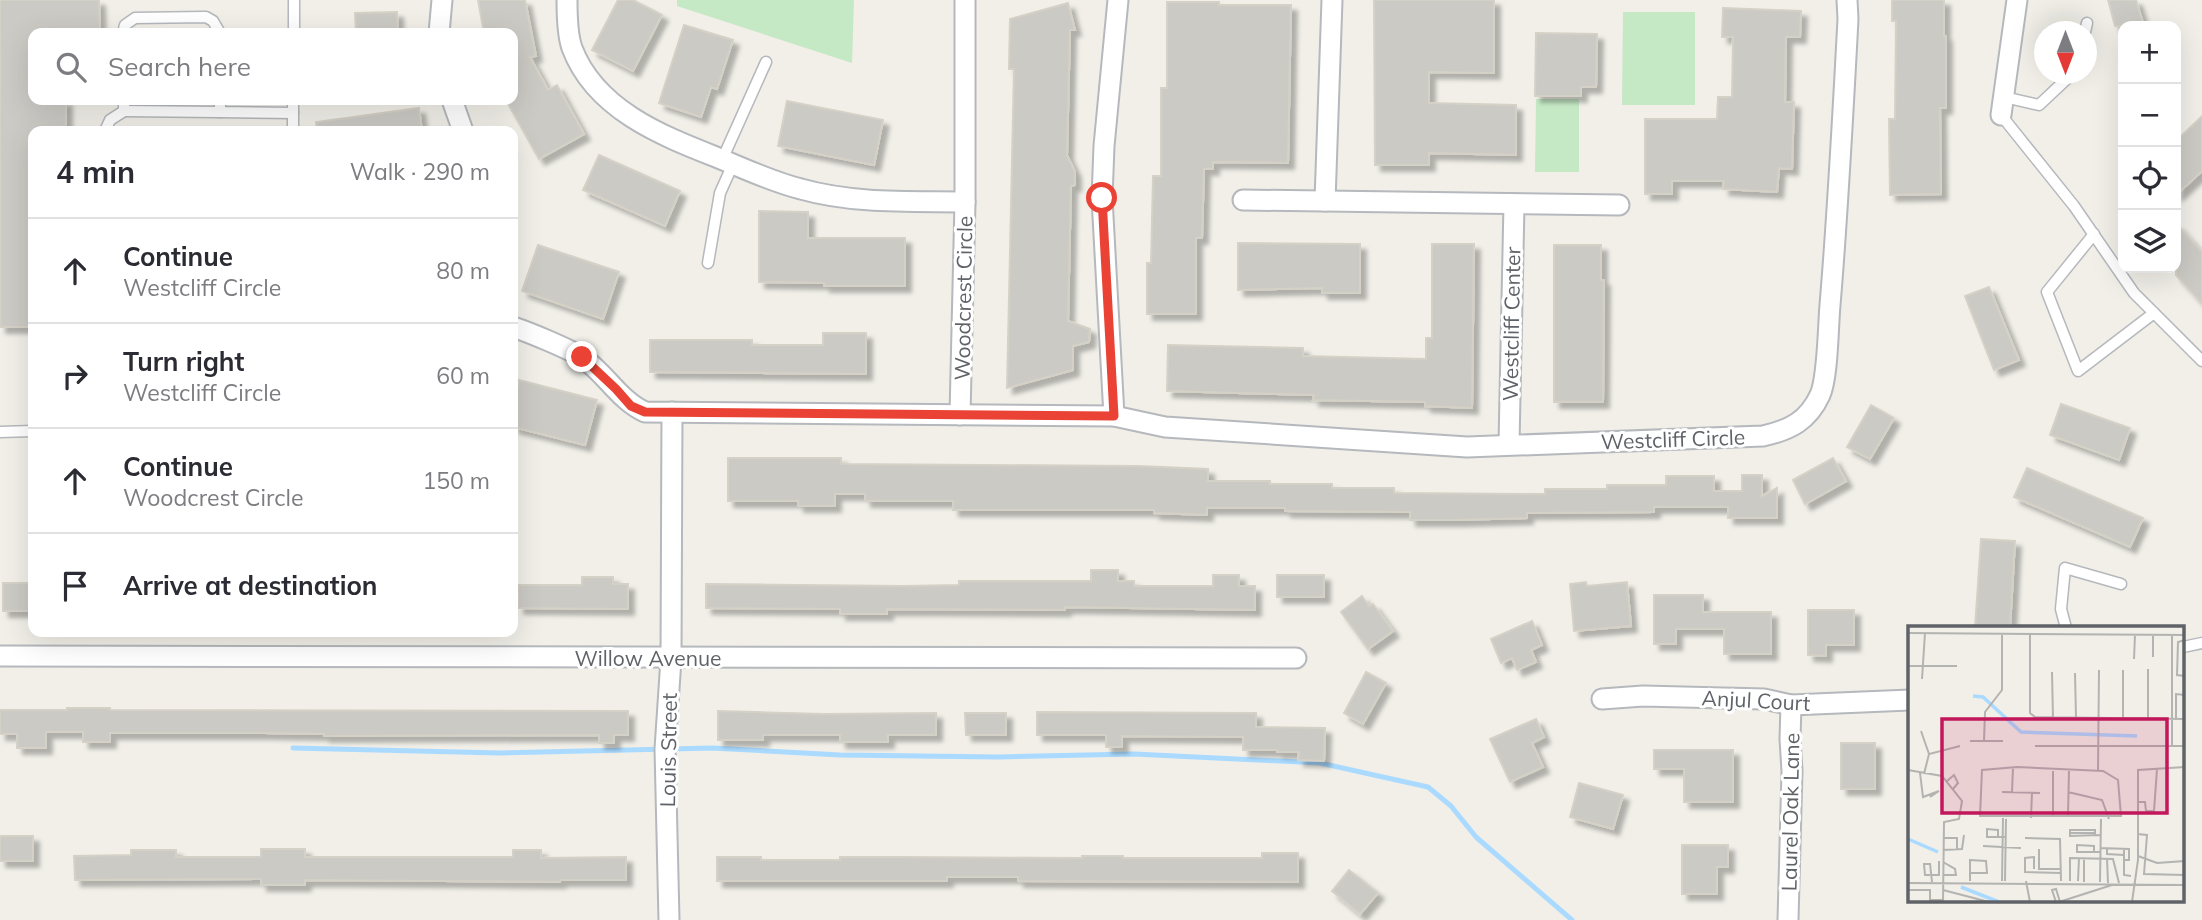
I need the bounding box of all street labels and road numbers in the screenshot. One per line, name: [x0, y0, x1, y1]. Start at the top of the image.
street label: Woodcrest Circle: [949, 215, 977, 381]
street label: Westcliff Center: [1497, 246, 1525, 401]
street label: Westcliff Circle: [1600, 423, 1746, 455]
street label: Willow Avenue: [574, 645, 722, 671]
street label: Anjul Court: [1701, 684, 1811, 716]
street label: Louis Street: [654, 693, 682, 807]
street label: Laurel Oak Lane: [1776, 733, 1804, 891]

